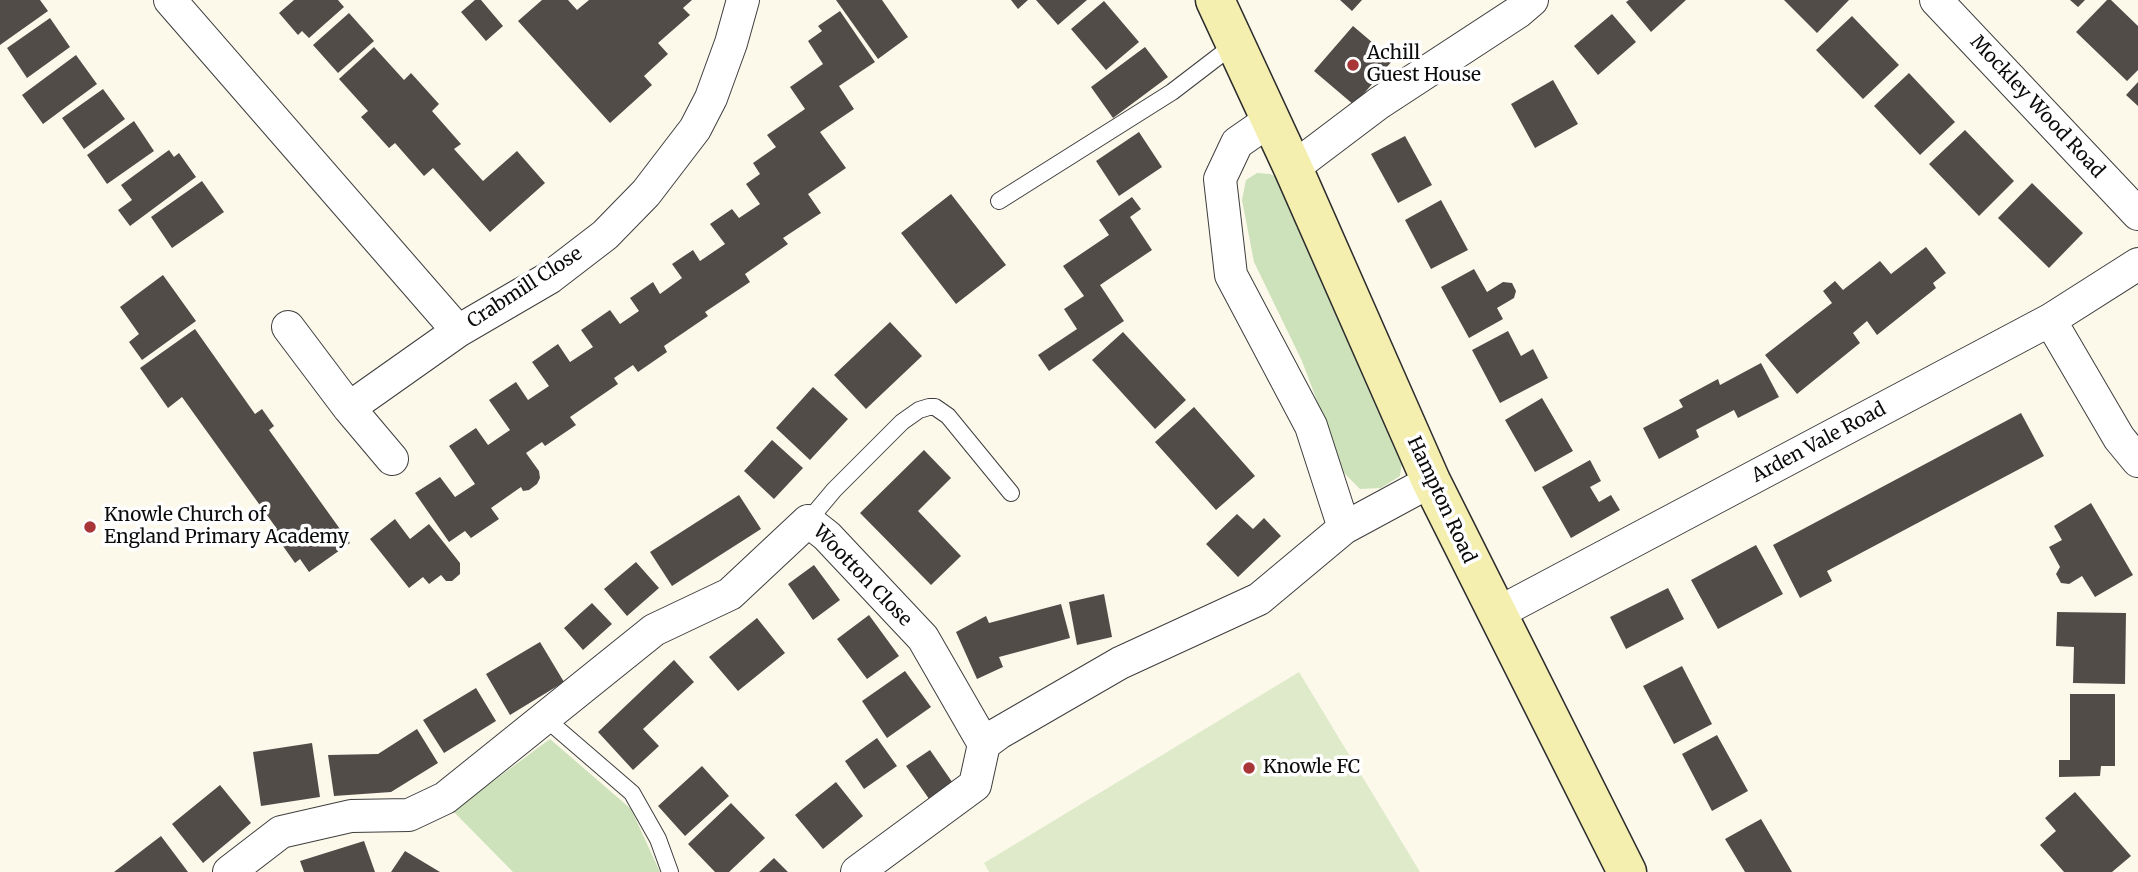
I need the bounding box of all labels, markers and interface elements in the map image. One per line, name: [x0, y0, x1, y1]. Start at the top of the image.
street label: Mockley Wood Road: [1965, 31, 2109, 183]
place label: Achill Guest House: [1367, 43, 1481, 87]
marker: Achill Guest House: [1345, 57, 1361, 73]
street label: Crabmill Close: [463, 243, 587, 333]
street label: Arden Vale Road: [1748, 398, 1890, 488]
street label: Hampton Road: [1402, 433, 1480, 567]
place label: Knowle Church of England Primary Academy: [104, 505, 349, 549]
marker: Knowle Church of England Primary Academy: [82, 519, 98, 535]
street label: Wootton Close: [808, 521, 916, 631]
place label: Knowle FC: [1263, 757, 1360, 779]
marker: Knowle FC: [1241, 760, 1257, 776]

